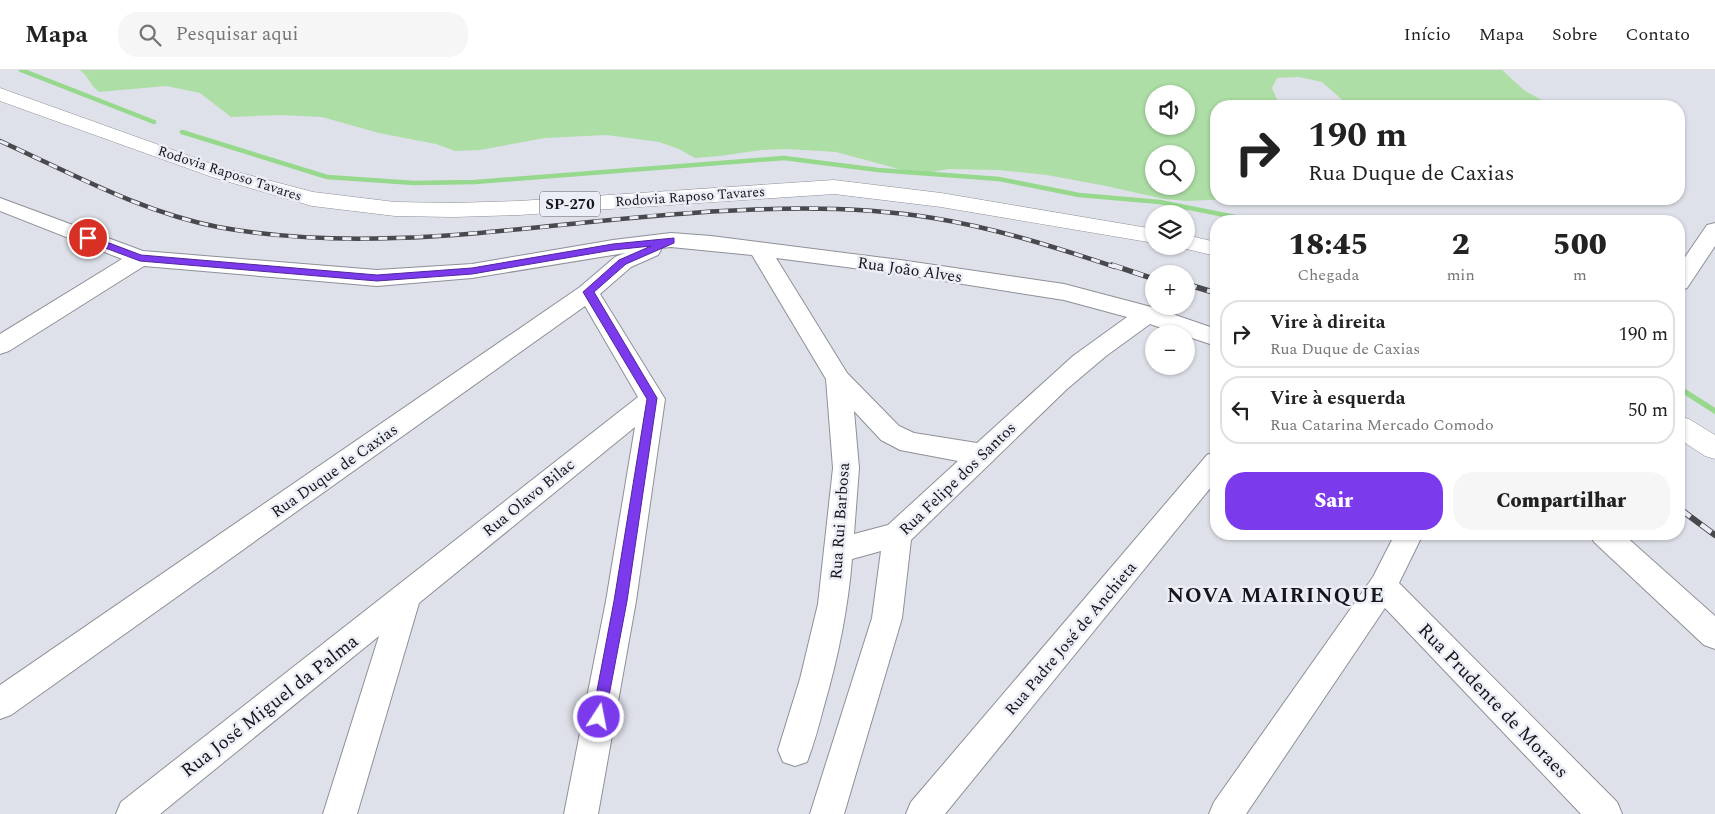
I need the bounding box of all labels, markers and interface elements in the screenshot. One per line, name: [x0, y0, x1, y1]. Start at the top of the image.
search box: [118, 12, 468, 57]
text: Mapa: [25, 17, 88, 53]
text: Pesquisar aqui: [176, 20, 298, 49]
icon: search: [136, 21, 164, 49]
text: Início: [1404, 21, 1451, 48]
text: Mapa: [1479, 21, 1524, 48]
text: Sobre: [1552, 21, 1597, 48]
text: Contato: [1625, 21, 1690, 48]
map controls: [1145, 85, 1195, 375]
button: sound: [1145, 85, 1195, 135]
text: 190 m: [1308, 109, 1407, 162]
icon: right: [1225, 120, 1290, 185]
street label: Rodovia Raposo Tavares: [155, 140, 305, 207]
button: search: [1145, 145, 1195, 195]
text: Rua Duque de Caxias: [1308, 157, 1514, 190]
street label: Rodovia Raposo Tavares: [614, 181, 766, 212]
road number: SP-270: [540, 192, 600, 216]
button: layers: [1145, 205, 1195, 255]
pin: [67, 217, 109, 259]
text: 18:45: [1288, 222, 1369, 268]
text: 2: [1452, 222, 1470, 268]
text: 500: [1553, 222, 1607, 268]
icon: arrive: [74, 224, 102, 252]
street label: Rua João Alves: [856, 251, 964, 289]
text: Chegada: [1297, 263, 1359, 287]
text: min: [1447, 263, 1475, 287]
text: m: [1573, 263, 1587, 287]
button: +: [1145, 265, 1195, 315]
text: Vire à direita: [1270, 308, 1386, 337]
icon: right: [1227, 320, 1255, 348]
text: 190 m: [1618, 320, 1668, 349]
button: −: [1145, 325, 1195, 375]
text: Rua Duque de Caxias: [1270, 337, 1420, 361]
text: Vire à esquerda: [1270, 384, 1406, 413]
icon: left: [1227, 396, 1255, 424]
text: 50 m: [1628, 396, 1668, 425]
text: Rua Catarina Mercado Comodo: [1270, 413, 1494, 437]
street label: Rua Felipe dos Santos: [894, 416, 1022, 541]
street label: Rua Duque de Caxias: [266, 418, 403, 524]
street label: Rua Olavo Bilac: [477, 453, 580, 543]
street label: Rua Rui Barbosa: [824, 462, 856, 580]
button: Sair: [1225, 472, 1443, 530]
button: Compartilhar: [1453, 472, 1670, 530]
street label: Rua Padre José de Anchieta: [999, 556, 1143, 721]
district label: NOVA MAIRINQUE: [1167, 580, 1385, 612]
street label: Rua Prudente de Moraes: [1411, 617, 1575, 785]
street label: Rua José Miguel da Palma: [175, 627, 365, 785]
position arrow: [572, 690, 624, 742]

